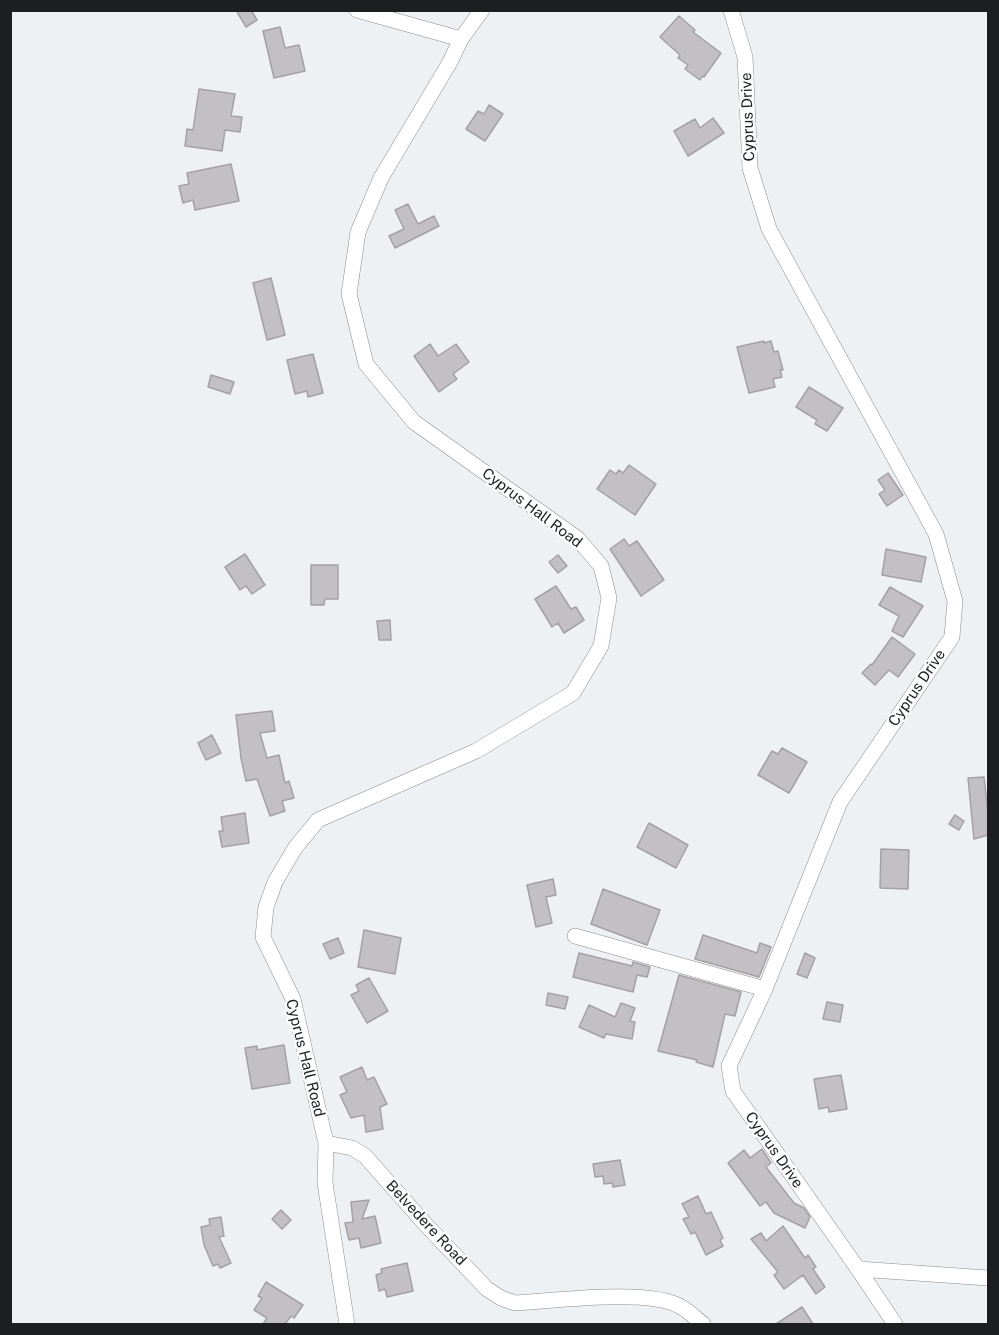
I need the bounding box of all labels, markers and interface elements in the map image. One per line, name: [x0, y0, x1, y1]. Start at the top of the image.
street label: Cyprus Drive: [737, 72, 759, 162]
street label: Cyprus Hall Road: [478, 464, 586, 552]
street label: Cyprus Drive: [885, 646, 949, 730]
street label: Cyprus Hall Road: [282, 997, 328, 1119]
street label: Cyprus Drive: [741, 1108, 807, 1192]
street label: Belvedere Road: [382, 1177, 470, 1269]

